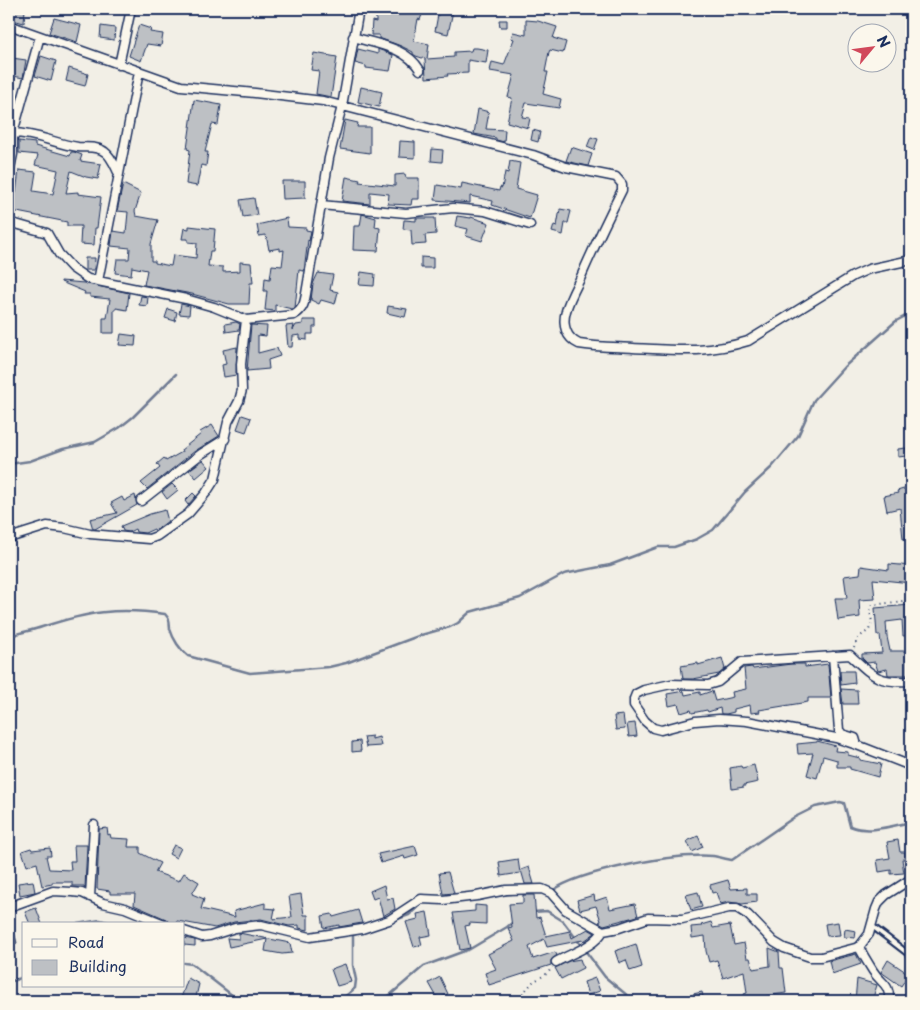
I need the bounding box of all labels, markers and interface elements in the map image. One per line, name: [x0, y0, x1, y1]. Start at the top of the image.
north arrow: [848, 22, 898, 72]
text: N: [872, 32, 896, 51]
legend: [22, 922, 185, 988]
text: Road: [68, 930, 104, 953]
text: Building: [68, 954, 127, 977]

